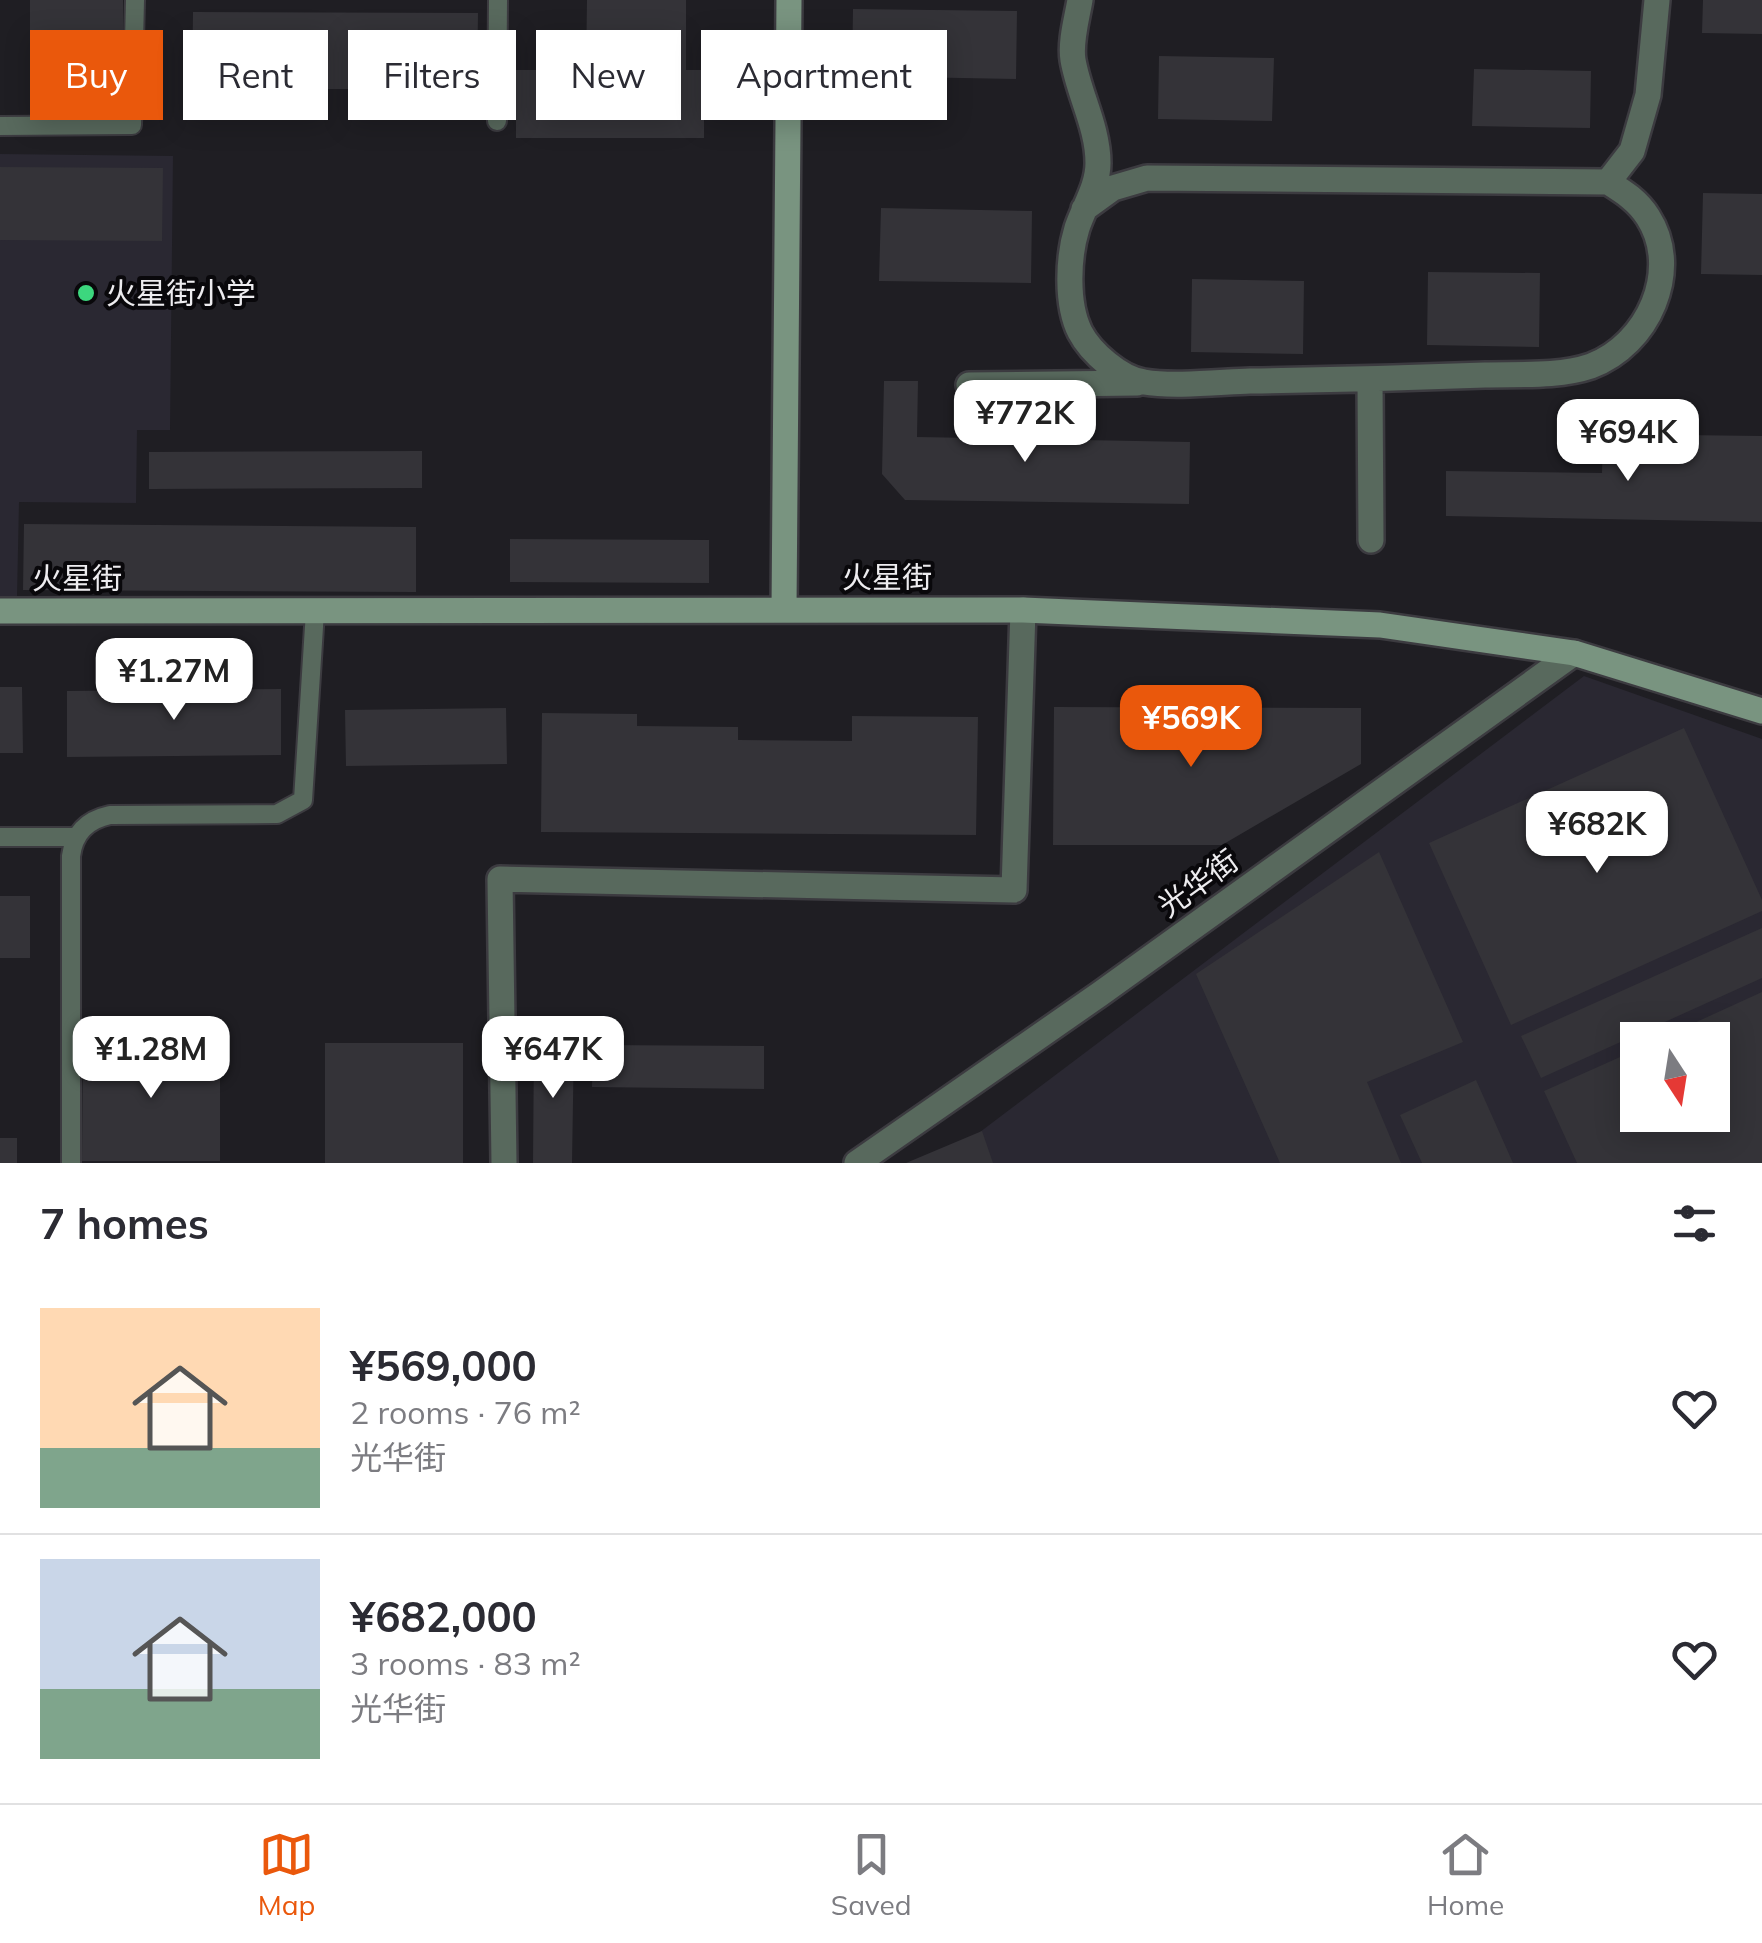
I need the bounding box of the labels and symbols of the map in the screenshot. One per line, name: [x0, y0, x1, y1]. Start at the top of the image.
place label: 火星街小学: [106, 274, 256, 312]
marker: 火星街小学: [75, 282, 97, 304]
pin: ¥772K: [955, 380, 1095, 465]
pin: ¥694K: [1558, 399, 1698, 484]
street label: 火星街: [842, 558, 932, 596]
street label: 火星街: [32, 559, 122, 597]
pin: ¥1.27M: [93, 638, 255, 723]
pin: ¥569K: [1121, 685, 1261, 770]
pin: ¥682K: [1527, 791, 1667, 876]
street label: 光华街: [1150, 841, 1246, 925]
pin: ¥1.28M: [70, 1016, 232, 1101]
pin: ¥647K: [483, 1016, 623, 1101]
north arrow: [1620, 1022, 1730, 1132]

